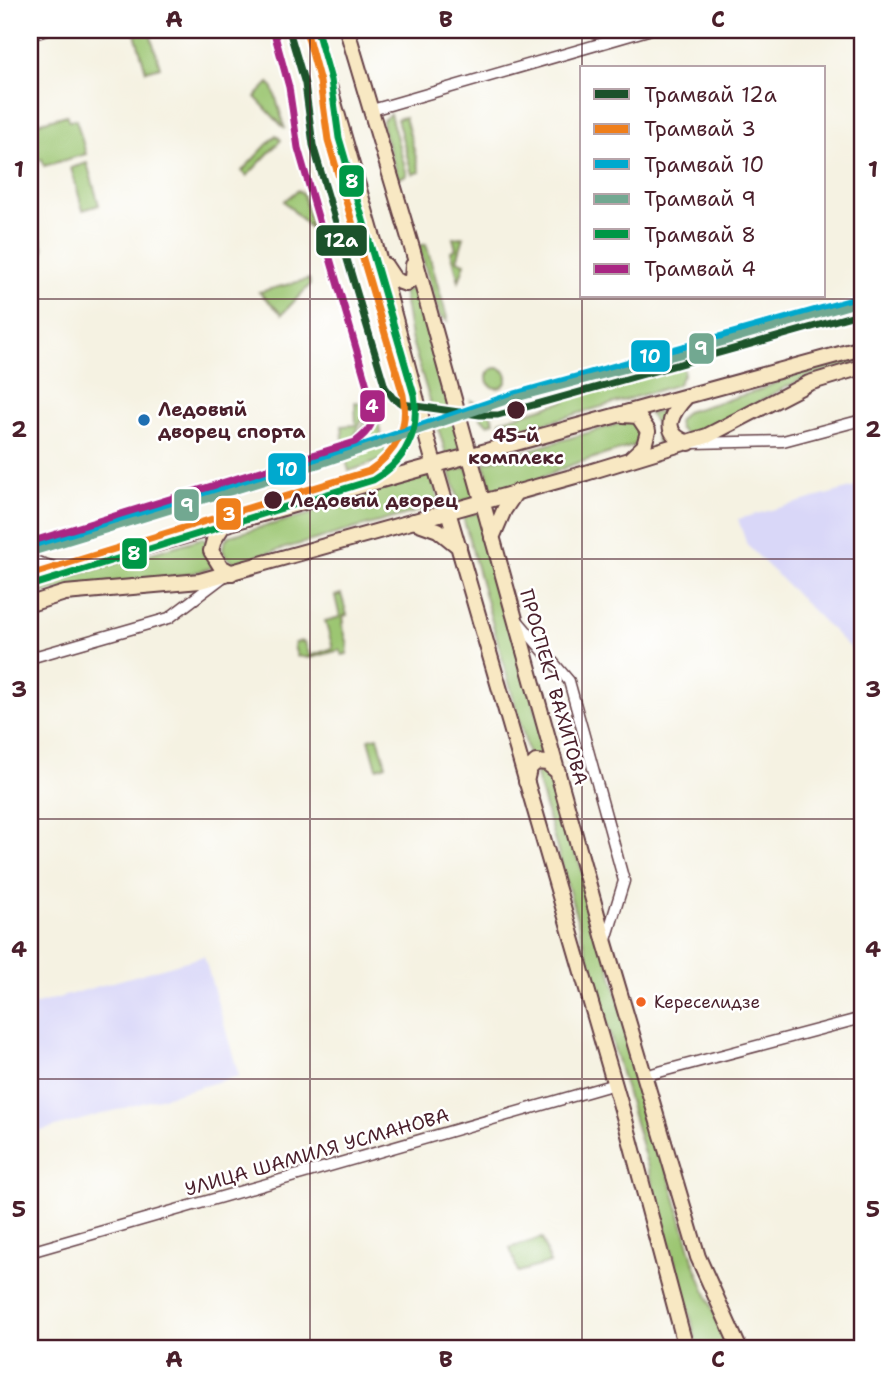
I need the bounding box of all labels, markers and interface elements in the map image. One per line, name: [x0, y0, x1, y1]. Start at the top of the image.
text: A: [165, 4, 183, 34]
text: B: [439, 4, 453, 34]
text: C: [711, 4, 725, 34]
legend: [580, 66, 826, 298]
text: Трамвай 12а: [644, 81, 777, 109]
text: Трамвай 3: [644, 115, 756, 143]
text: Трамвай 10: [644, 151, 764, 179]
text: 1: [14, 154, 24, 184]
text: 1: [868, 154, 878, 184]
line badge: 8: [338, 164, 365, 198]
text: 8: [345, 169, 359, 194]
text: Трамвай 9: [644, 185, 756, 213]
text: Трамвай 8: [644, 221, 756, 249]
line badge: 12а: [315, 224, 368, 257]
text: 12а: [324, 228, 358, 253]
text: Трамвай 4: [644, 255, 756, 283]
line badge: 9: [688, 332, 715, 365]
text: 9: [694, 336, 708, 361]
line badge: 10: [630, 339, 671, 373]
text: 10: [639, 344, 661, 369]
line badge: 4: [359, 389, 386, 423]
text: 4: [365, 394, 379, 419]
place label: Ледовый дворец спорта: [158, 397, 305, 444]
marker: 45-й комплекс: [505, 399, 527, 421]
marker: Ледовый дворец спорта: [136, 412, 152, 428]
text: 2: [11, 414, 27, 444]
text: 2: [865, 414, 881, 444]
place label: 45-й комплекс: [468, 423, 564, 470]
line badge: 10: [267, 452, 307, 486]
text: 10: [276, 457, 298, 482]
line badge: 9: [173, 488, 200, 522]
place label: Ледовый дворец: [290, 488, 458, 513]
marker: Ледовый дворец: [262, 489, 284, 511]
text: 9: [180, 493, 194, 518]
line badge: 3: [215, 497, 242, 531]
text: 3: [222, 502, 236, 527]
line badge: 8: [121, 537, 148, 570]
text: 8: [127, 541, 141, 566]
street label: ПРОСПЕКТ ВАХИТОВА: [514, 586, 594, 788]
text: 3: [11, 674, 27, 704]
text: 3: [865, 674, 881, 704]
text: 4: [11, 934, 27, 964]
text: 4: [865, 934, 881, 964]
place label: Кереселидзе: [654, 991, 760, 1013]
marker: Кереселидзе: [634, 995, 648, 1009]
street label: УЛИЦА ШАМИЛЯ УСМАНОВА: [182, 1102, 452, 1202]
text: 5: [12, 1194, 26, 1224]
text: 5: [866, 1194, 880, 1224]
text: A: [165, 1344, 183, 1374]
text: B: [439, 1344, 453, 1374]
text: C: [711, 1344, 725, 1374]

